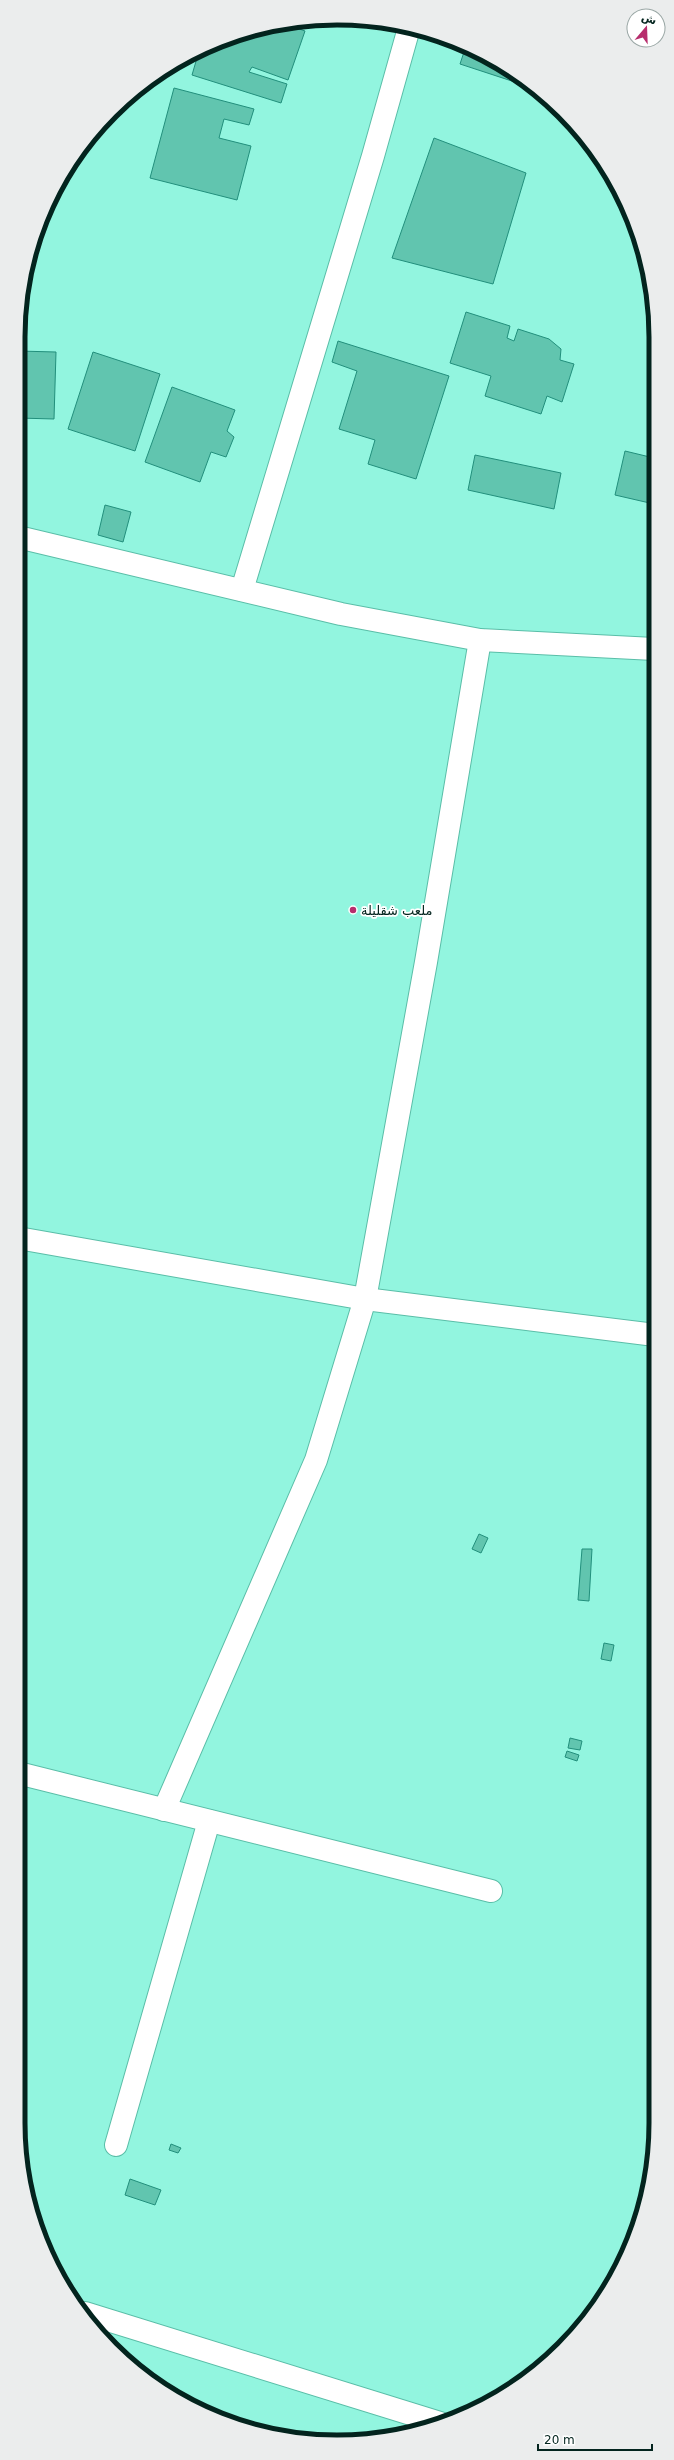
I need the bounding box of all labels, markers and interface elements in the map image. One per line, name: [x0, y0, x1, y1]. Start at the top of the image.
north arrow: [626, 8, 666, 48]
text: ش: [640, 10, 658, 28]
place label: ملعب شقليلة: [361, 903, 432, 918]
marker: ملعب شقليلة: [348, 905, 358, 915]
scale bar: [538, 2426, 652, 2452]
text: 20 m: [544, 2433, 575, 2447]

